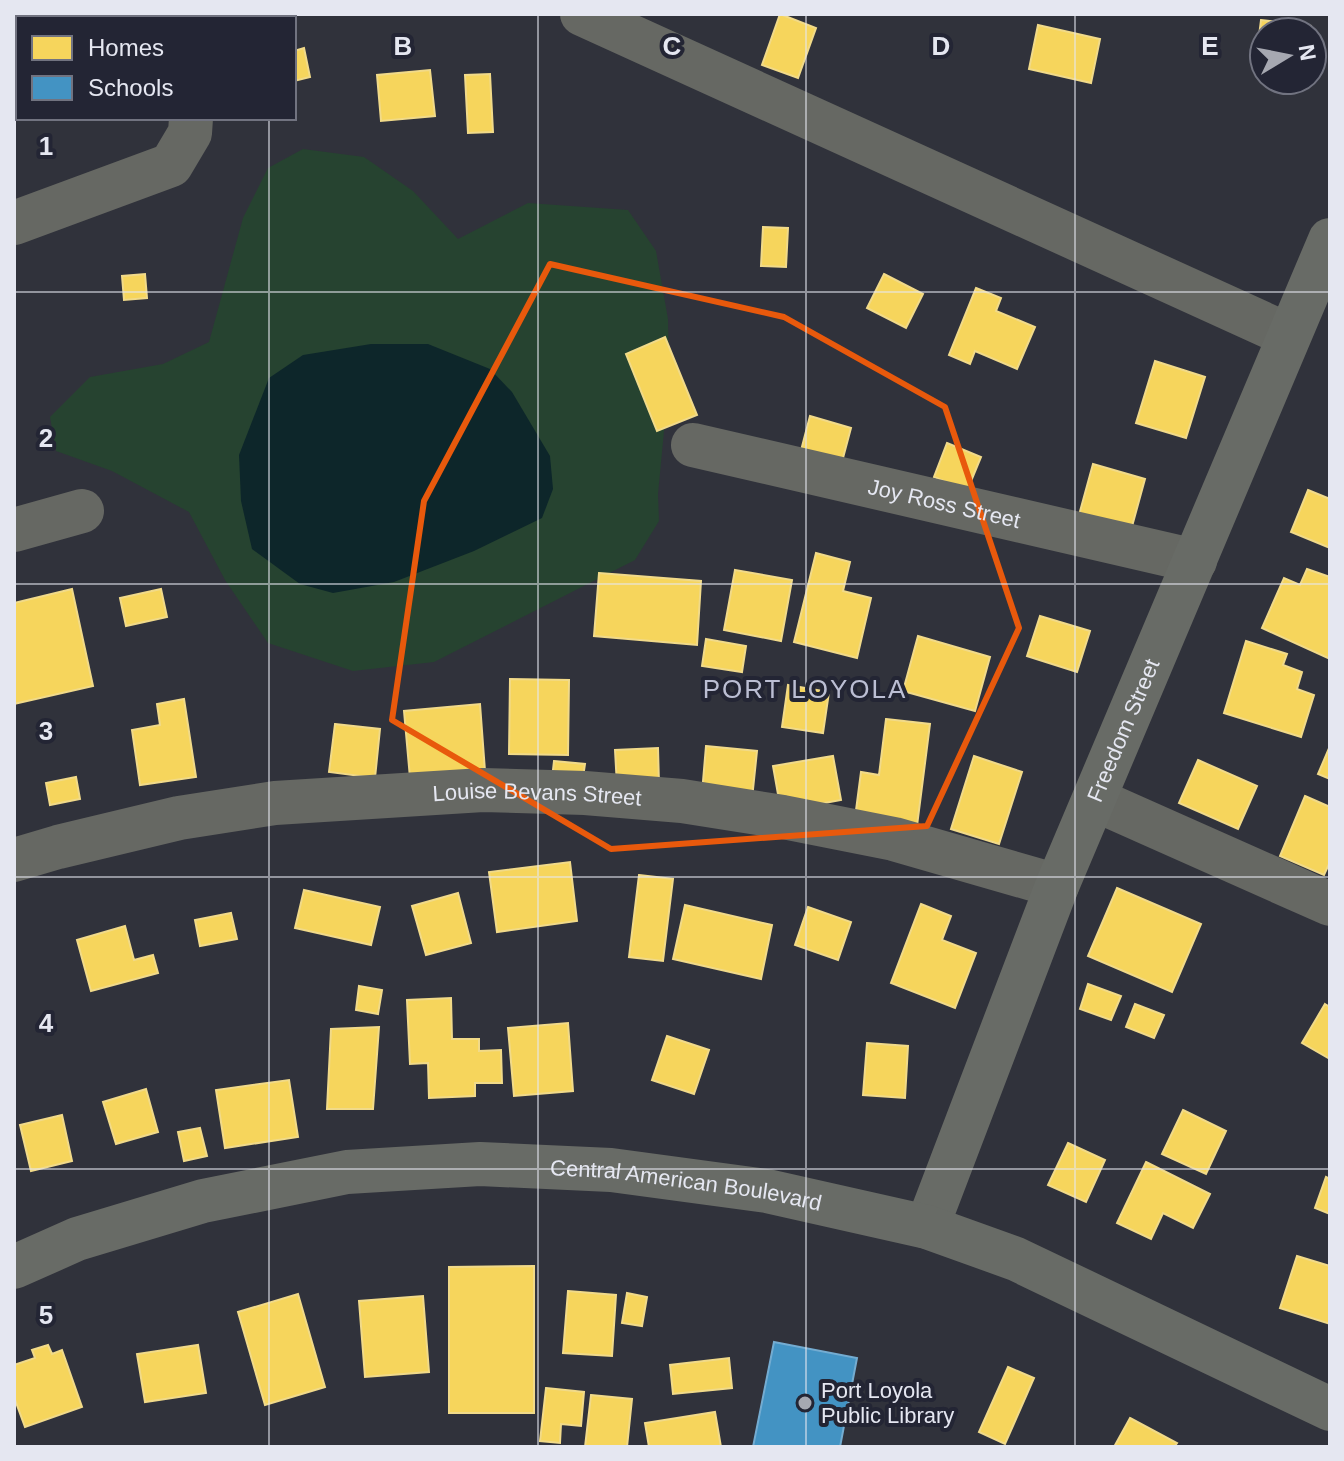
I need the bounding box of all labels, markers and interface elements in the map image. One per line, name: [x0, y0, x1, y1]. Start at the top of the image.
legend: [16, 16, 296, 120]
north arrow: [1248, 16, 1328, 96]
text: B: [394, 31, 412, 61]
text: C: [663, 31, 682, 61]
text: D: [932, 31, 950, 61]
text: E: [1201, 31, 1219, 61]
text: Homes: [88, 34, 164, 61]
text: N: [1294, 43, 1321, 63]
text: Schools: [88, 74, 173, 101]
text: 1: [39, 131, 53, 161]
text: 2: [39, 423, 53, 453]
street label: Joy Ross Street: [866, 474, 1023, 533]
street label: Freedom Street: [1082, 655, 1165, 806]
district label: PORT LOYOLA: [703, 674, 907, 704]
text: 3: [39, 716, 53, 746]
street label: Louise Bevans Street: [432, 778, 643, 811]
text: 4: [39, 1008, 54, 1038]
street label: Central American Boulevard: [550, 1155, 824, 1216]
text: 5: [39, 1300, 53, 1330]
place label: Port Loyola Public Library: [821, 1378, 954, 1428]
marker: Port Loyola Public Library: [796, 1394, 814, 1412]

